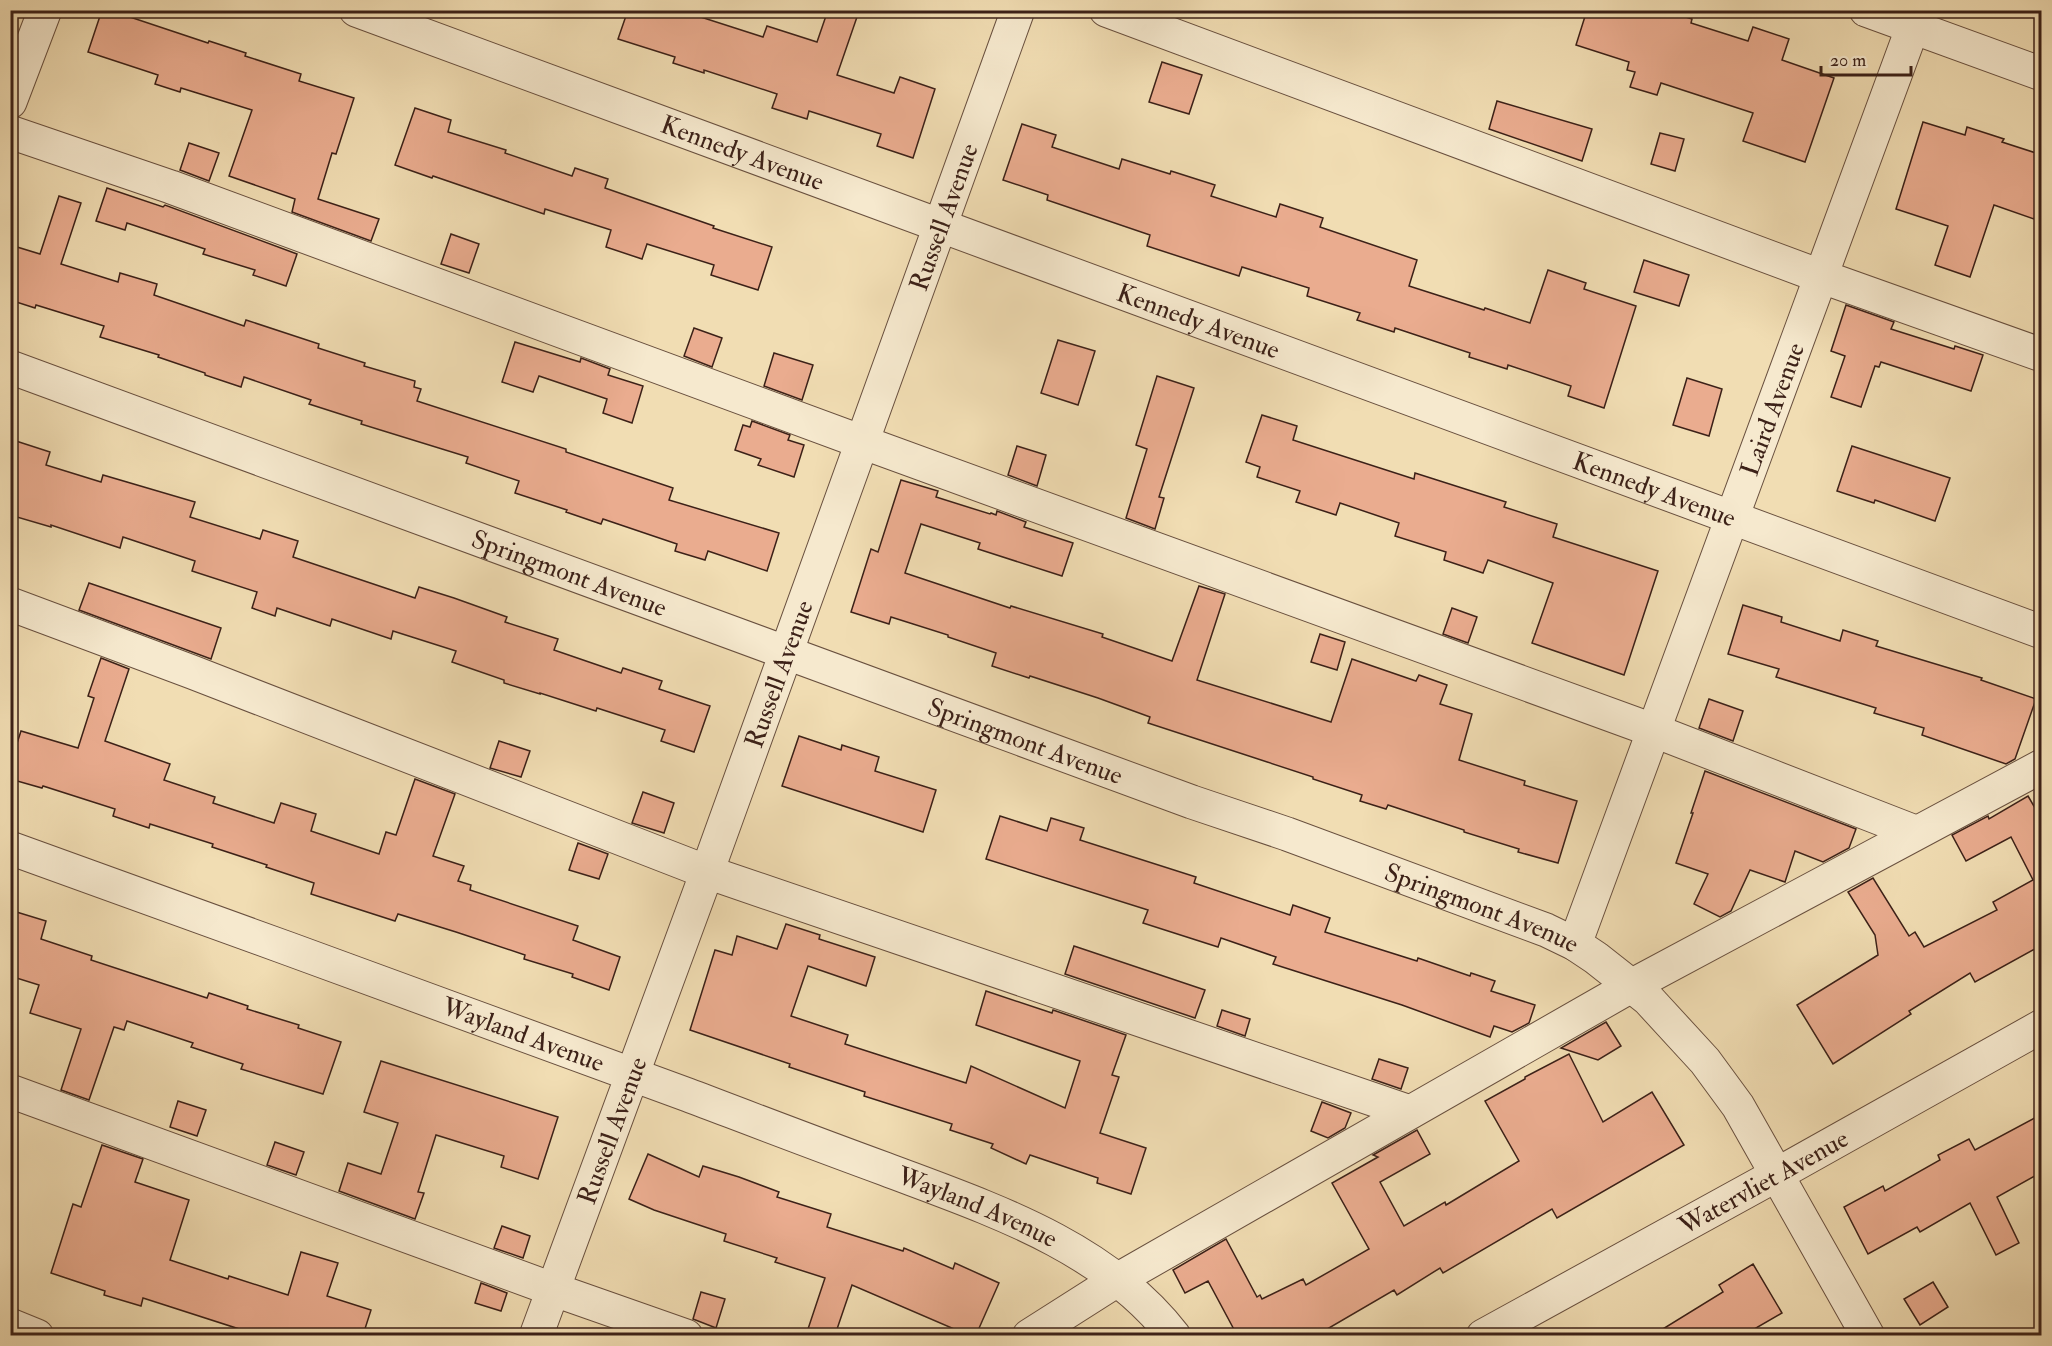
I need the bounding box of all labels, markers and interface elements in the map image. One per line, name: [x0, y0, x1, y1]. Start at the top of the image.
scale bar: [1821, 39, 1911, 77]
text: 20 m: [1830, 49, 1866, 72]
street label: Kennedy Avenue: [656, 109, 828, 198]
street label: Russell Avenue: [903, 139, 986, 295]
street label: Kennedy Avenue: [1112, 277, 1284, 366]
street label: Laird Avenue: [1734, 338, 1812, 481]
street label: Kennedy Avenue: [1568, 445, 1740, 535]
street label: Springmont Avenue: [467, 523, 671, 624]
street label: Russell Avenue: [738, 596, 821, 753]
street label: Springmont Avenue: [923, 691, 1127, 792]
street label: Springmont Avenue: [1380, 857, 1584, 960]
street label: Wayland Avenue: [437, 990, 609, 1080]
street label: Russell Avenue: [571, 1053, 654, 1209]
street label: Watervliet Avenue: [1673, 1123, 1854, 1243]
street label: Wayland Avenue: [892, 1160, 1063, 1255]

